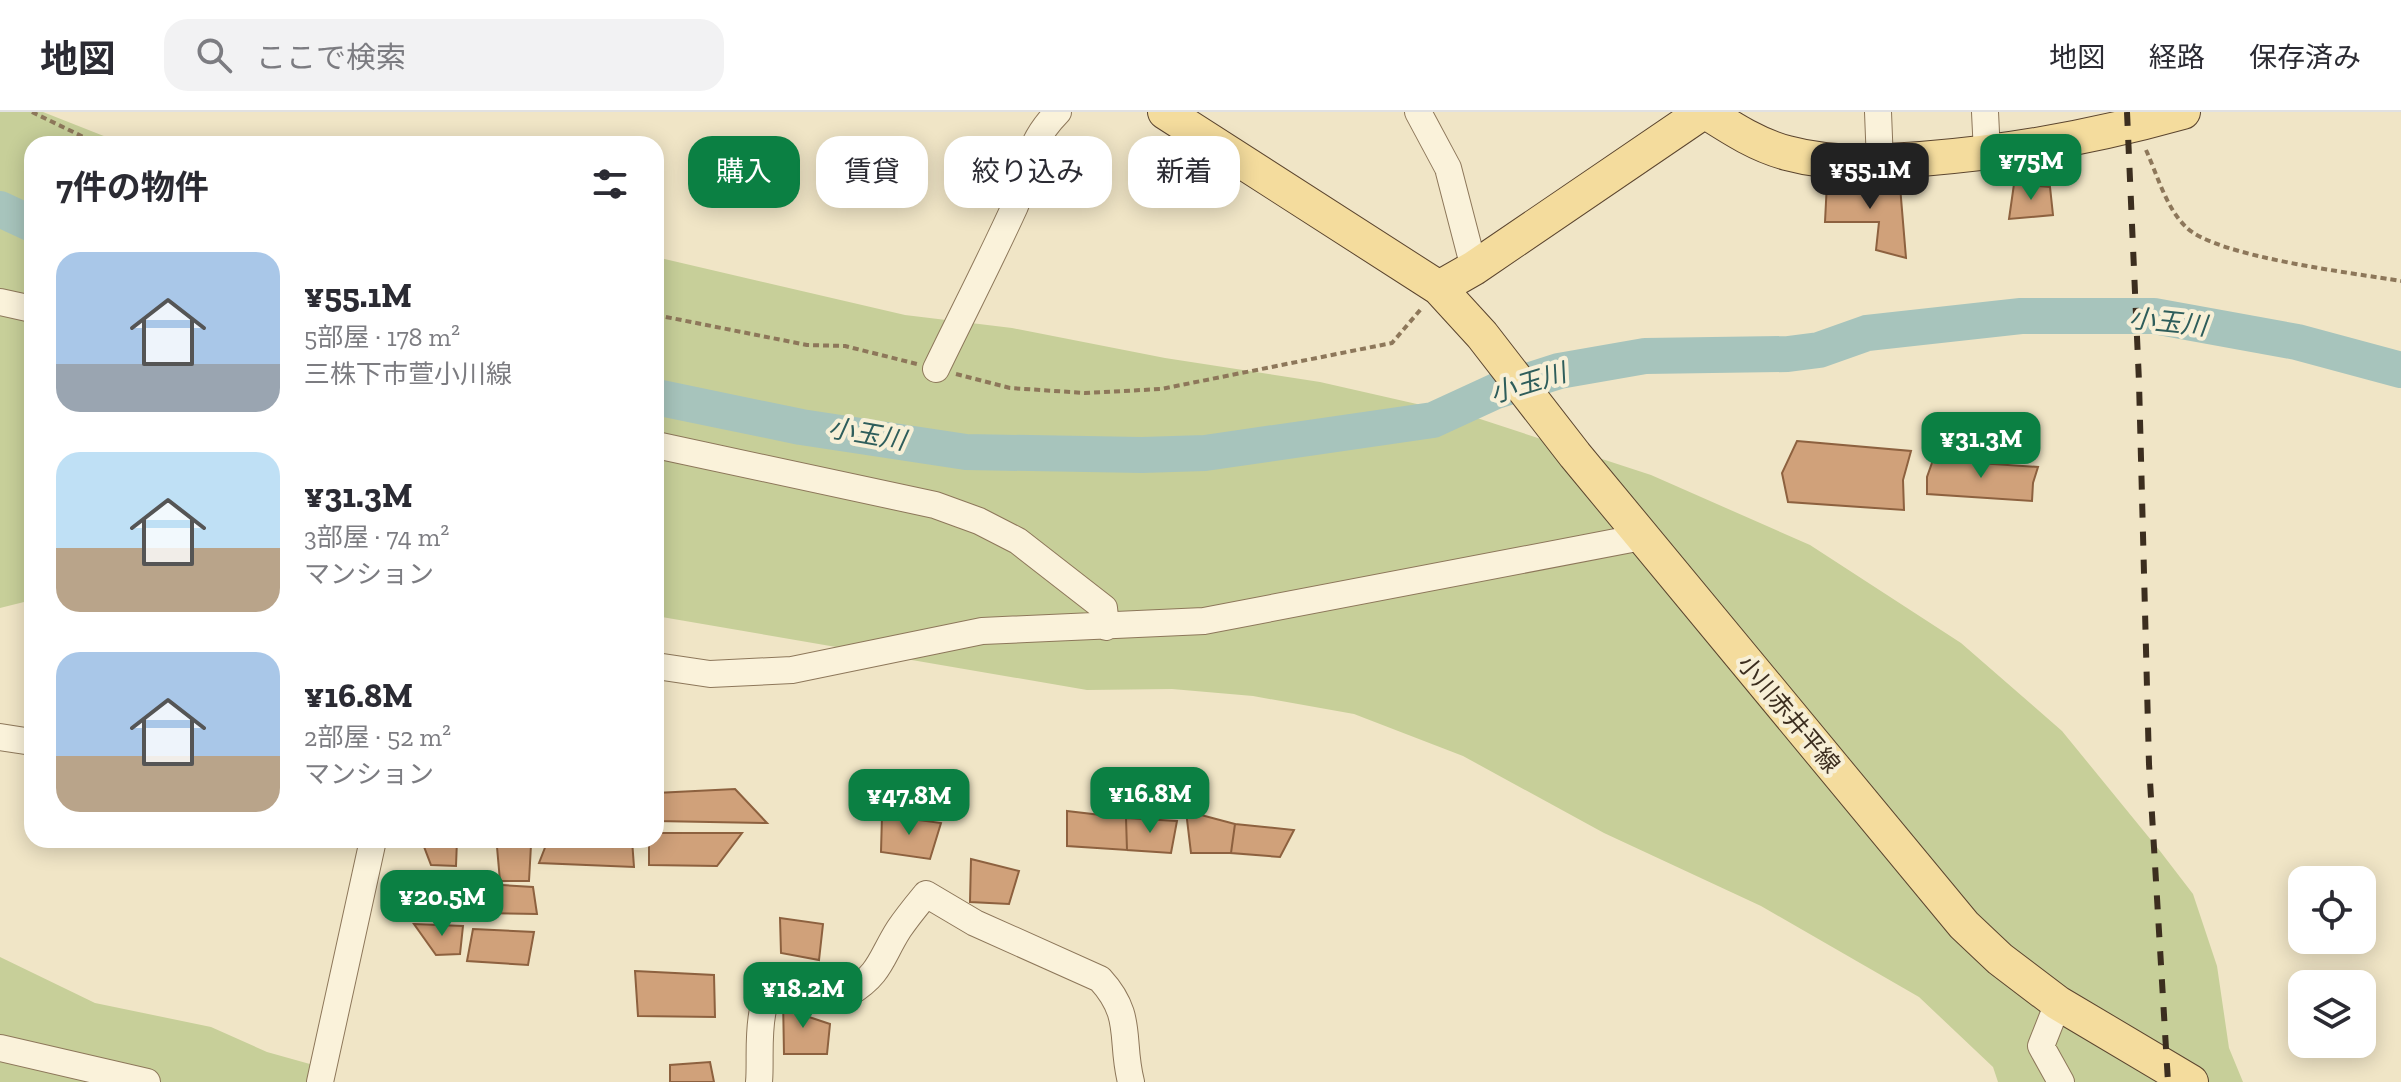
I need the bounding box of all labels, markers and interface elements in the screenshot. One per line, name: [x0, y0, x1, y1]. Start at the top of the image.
search box: [164, 19, 724, 91]
icon: search: [192, 33, 236, 77]
text: 地図: [40, 36, 116, 82]
text: ここで検索: [256, 40, 406, 76]
text: 地図: [2049, 41, 2105, 74]
text: 経路: [2149, 41, 2205, 74]
text: 保存済み: [2249, 41, 2361, 74]
pin: ¥75M: [1984, 134, 2078, 202]
chip: 購入: [688, 136, 800, 208]
chip: 賃貸: [816, 136, 928, 208]
chip: 絞り込み: [944, 136, 1112, 208]
chip: 新着: [1128, 136, 1240, 208]
pin: ¥55.1M: [1805, 143, 1935, 211]
text: ¥75M: [1998, 144, 2064, 176]
text: ¥55.1M: [1829, 153, 1911, 185]
icon: filters: [588, 162, 632, 206]
text: 7件の物件: [56, 167, 209, 208]
text: ¥55.1M: [304, 275, 412, 316]
icon: home: [120, 284, 216, 380]
water label: 小玉川: [2128, 302, 2211, 342]
text: 5部屋 · 178 m²: [304, 321, 460, 353]
water label: 小玉川: [1486, 355, 1573, 410]
text: 三株下市萱小川線: [304, 358, 512, 390]
water label: 小玉川: [826, 411, 911, 457]
pin: ¥31.3M: [1916, 412, 2046, 480]
text: ¥31.3M: [1939, 422, 2023, 454]
text: ¥31.3M: [304, 475, 413, 516]
icon: home: [120, 484, 216, 580]
text: 3部屋 · 74 m²: [304, 521, 449, 553]
text: マンション: [304, 558, 434, 590]
street label: 小川赤井平線: [1732, 650, 1846, 778]
text: ¥16.8M: [304, 675, 413, 716]
icon: home: [120, 684, 216, 780]
text: 2部屋 · 52 m²: [304, 721, 451, 753]
text: マンション: [304, 758, 434, 790]
pin: ¥16.8M: [1085, 767, 1215, 835]
pin: ¥47.8M: [844, 769, 974, 837]
text: ¥16.8M: [1108, 777, 1192, 809]
text: ¥47.8M: [866, 779, 952, 811]
map controls: [2288, 866, 2376, 1058]
button: locate: [2288, 866, 2376, 954]
pin: ¥20.5M: [377, 870, 507, 938]
text: ¥20.5M: [398, 880, 486, 912]
pin: ¥18.2M: [738, 962, 868, 1030]
button: layers: [2288, 970, 2376, 1058]
text: ¥18.2M: [761, 972, 845, 1004]

